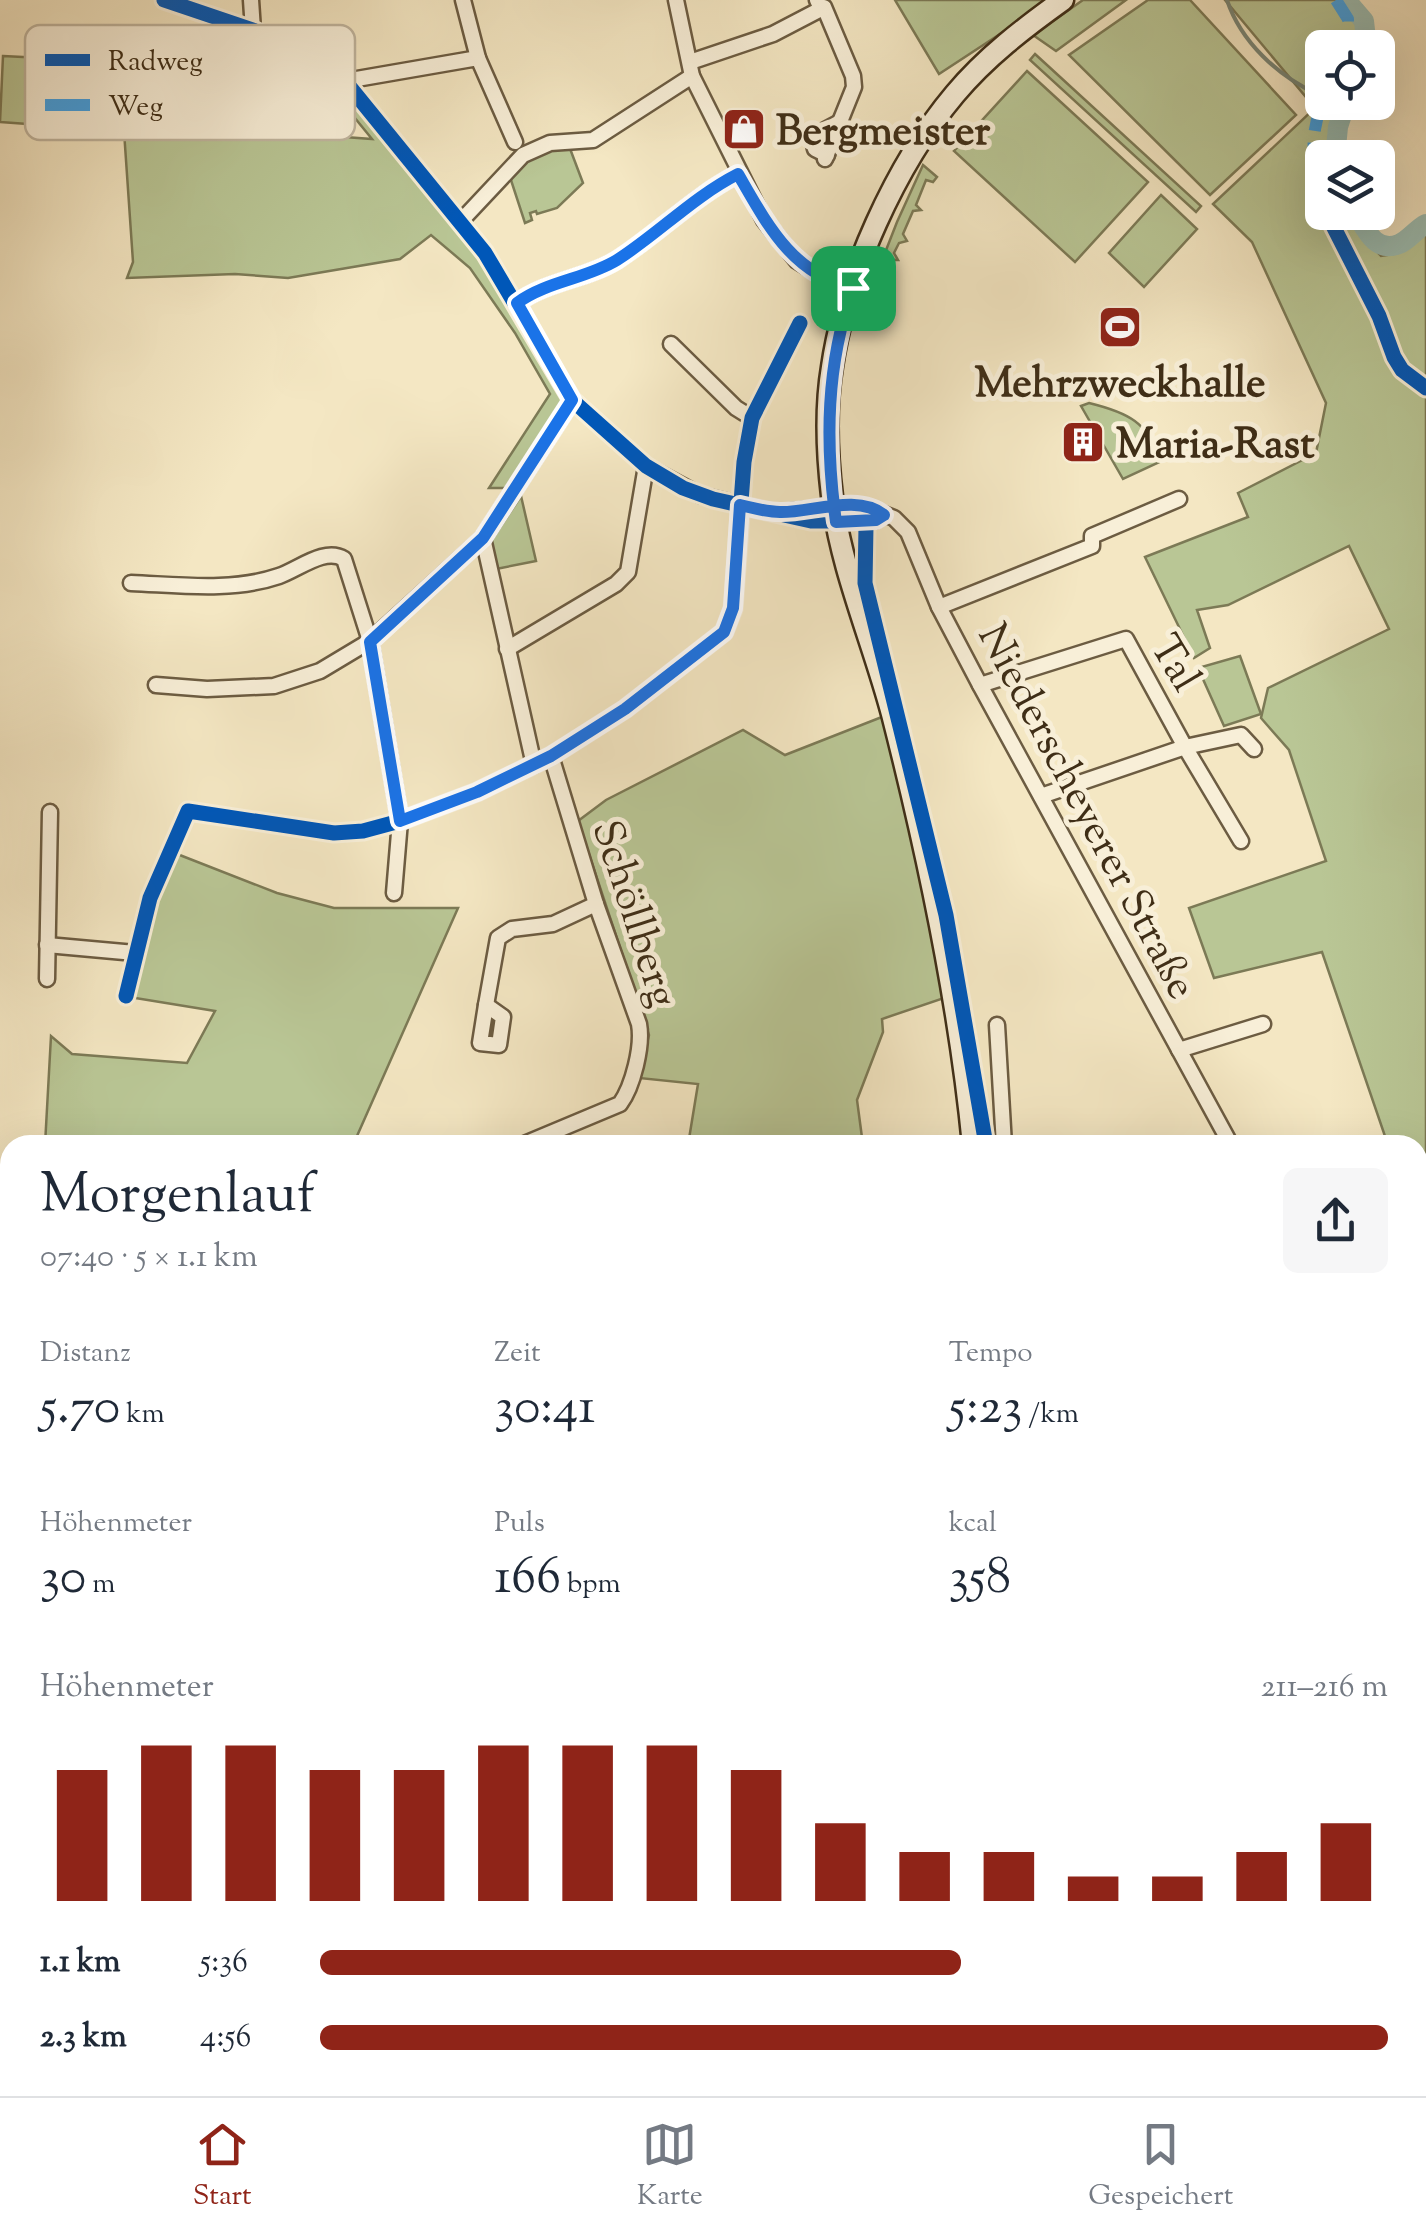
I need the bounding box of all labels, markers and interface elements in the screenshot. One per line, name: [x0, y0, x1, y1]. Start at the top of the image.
legend: [25, 25, 355, 140]
map controls: [1305, 30, 1395, 230]
button: locate: [1305, 30, 1395, 120]
text: Radweg: [108, 43, 203, 83]
text: Weg: [108, 88, 163, 128]
place label: Bergmeister: [776, 104, 991, 164]
shop icon: Bergmeister: [721, 106, 767, 152]
button: layers: [1305, 140, 1395, 230]
pin: [811, 246, 896, 331]
icon: arrive: [826, 261, 881, 316]
sports icon: Mehrzweckhalle: [1097, 304, 1143, 350]
place label: Mehrzweckhalle: [974, 356, 1266, 416]
place label: Maria-Rast: [1116, 417, 1315, 477]
building icon: Maria-Rast: [1060, 419, 1106, 465]
street label: Niederscheyerer Straße: [960, 614, 1209, 1011]
street label: Tal: [1132, 625, 1213, 704]
street label: Schöllberg: [574, 813, 691, 1016]
text: Morgenlauf: [40, 1158, 316, 1237]
button: share: [1283, 1168, 1388, 1273]
text: 07:40 · 5 × 1.1 km: [40, 1235, 258, 1281]
text: Distanz: [40, 1334, 131, 1374]
text: Zeit: [494, 1334, 541, 1374]
text: Tempo: [949, 1334, 1033, 1374]
text: 5.70: [40, 1374, 120, 1446]
text: 30:41: [494, 1374, 595, 1446]
text: 5:23: [949, 1374, 1022, 1446]
text: km: [120, 1395, 165, 1435]
text: /km: [1022, 1395, 1079, 1435]
text: Höhenmeter: [40, 1504, 192, 1544]
text: Puls: [494, 1504, 545, 1544]
text: kcal: [949, 1504, 997, 1544]
text: 30: [40, 1544, 86, 1616]
text: 166: [494, 1544, 561, 1616]
text: 358: [949, 1544, 1011, 1616]
text: m: [86, 1565, 115, 1605]
text: bpm: [561, 1565, 621, 1605]
text: Höhenmeter: [40, 1665, 214, 1711]
text: 211–216 m: [1261, 1665, 1388, 1711]
text: 1.1 km: [40, 1940, 121, 1986]
text: 5:36: [200, 1940, 248, 1986]
text: 2.3 km: [40, 2015, 127, 2061]
text: 4:56: [200, 2015, 251, 2061]
tab: Start: [193, 2117, 252, 2217]
tab: Karte: [637, 2117, 703, 2217]
tab: Gespeichert: [1088, 2117, 1233, 2217]

